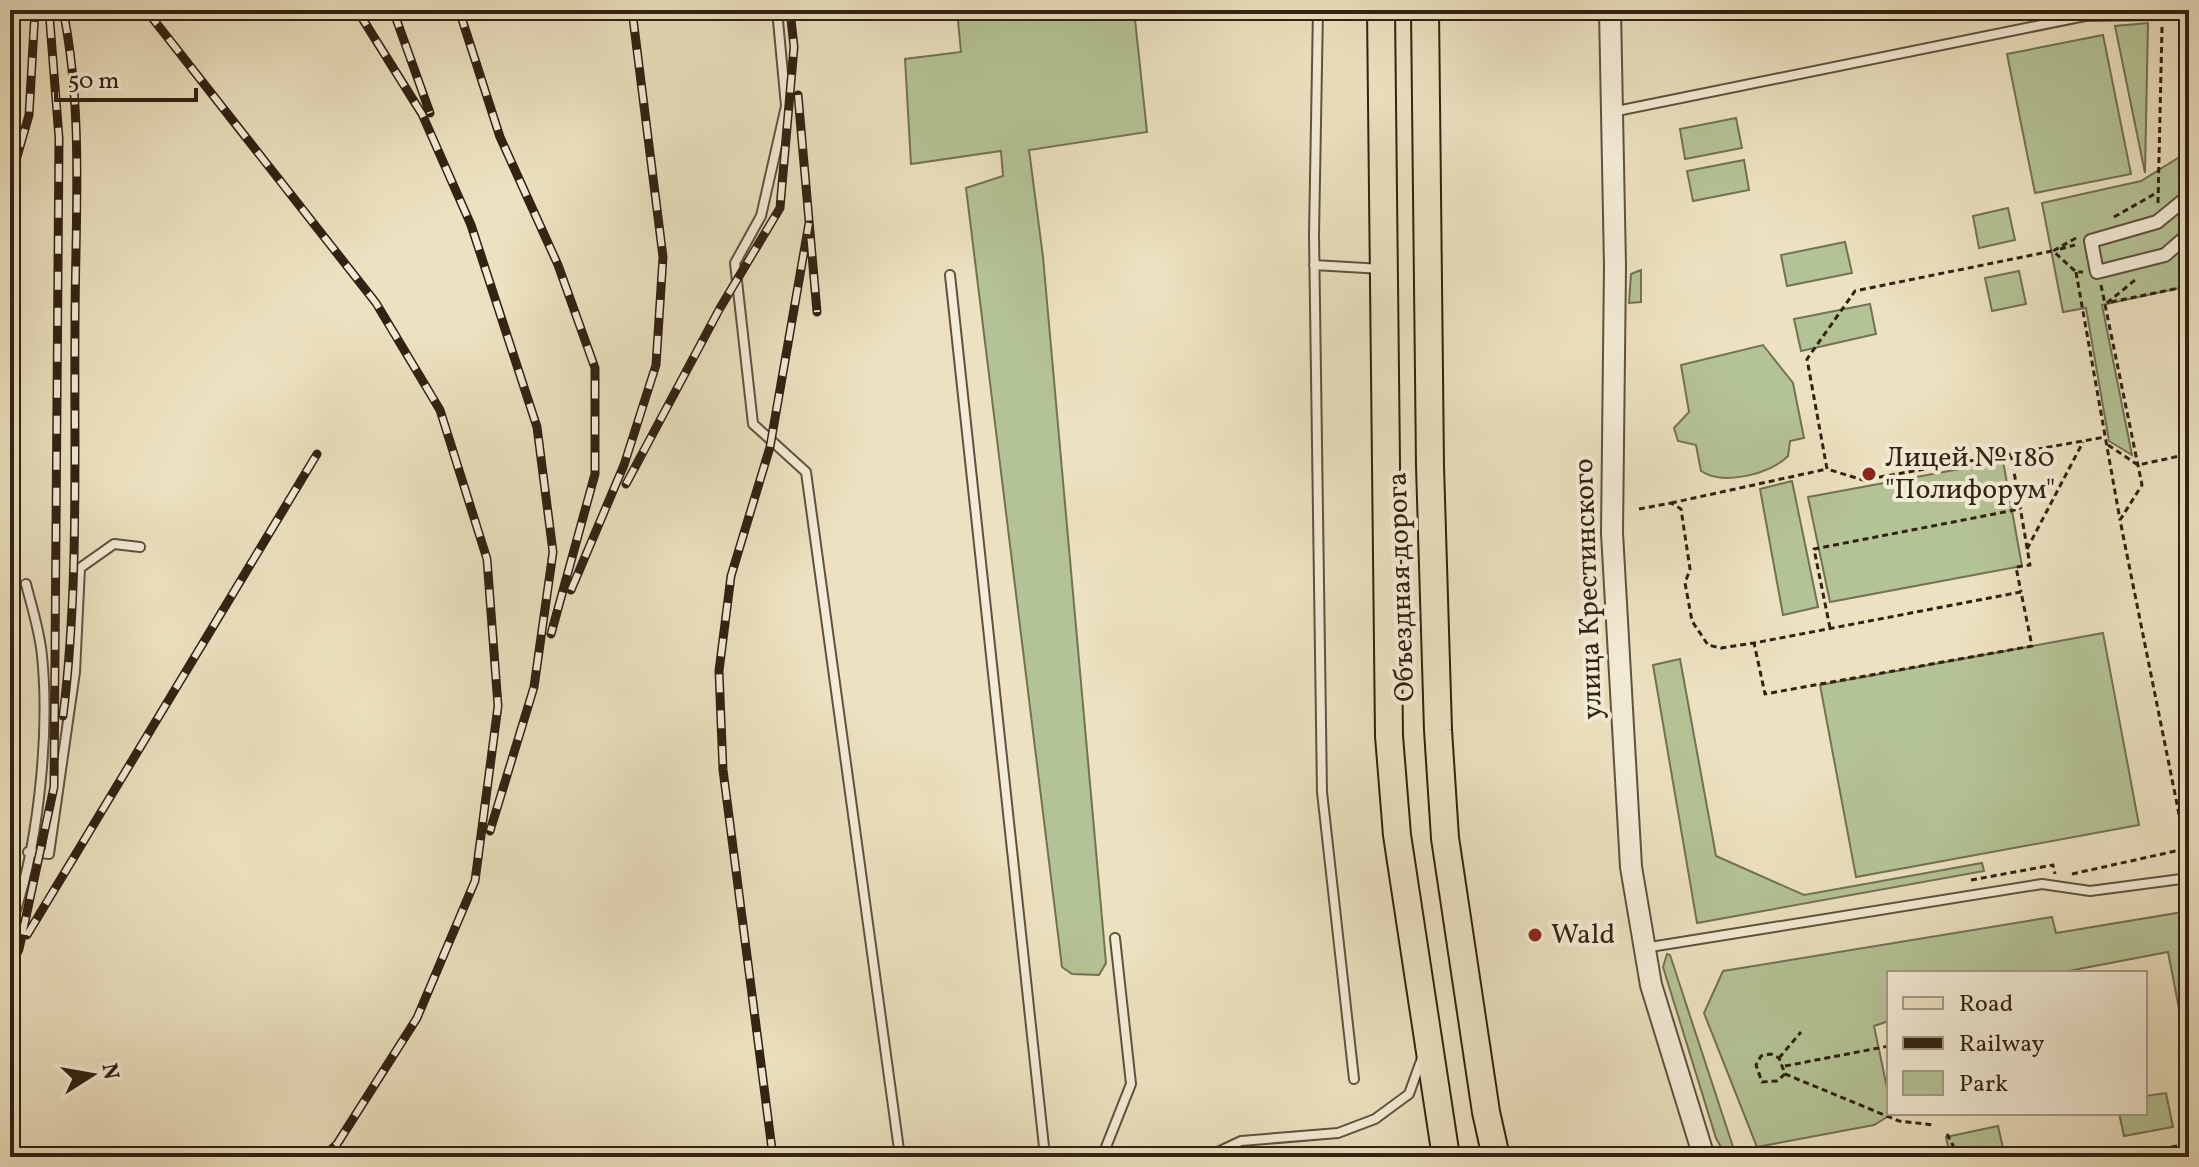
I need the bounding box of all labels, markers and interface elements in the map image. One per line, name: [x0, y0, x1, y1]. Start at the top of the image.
scale bar: [56, 52, 196, 102]
text: 50 m: [68, 65, 120, 99]
place label: Лицей № 180 "Полифорум": [1885, 439, 2055, 510]
street label: улица Крестинского: [1565, 458, 1613, 720]
marker: Лицей № 180 "Полифорум": [1860, 465, 1878, 483]
street label: Объездная дорога: [1379, 471, 1425, 703]
place label: Wald: [1551, 916, 1615, 955]
marker: Wald: [1526, 926, 1544, 944]
legend: [1887, 971, 2147, 1115]
text: Road: [1959, 988, 2013, 1022]
text: Railway: [1959, 1028, 2045, 1062]
north arrow: [52, 1035, 132, 1115]
text: N: [92, 1061, 126, 1082]
text: Park: [1959, 1068, 2008, 1102]

